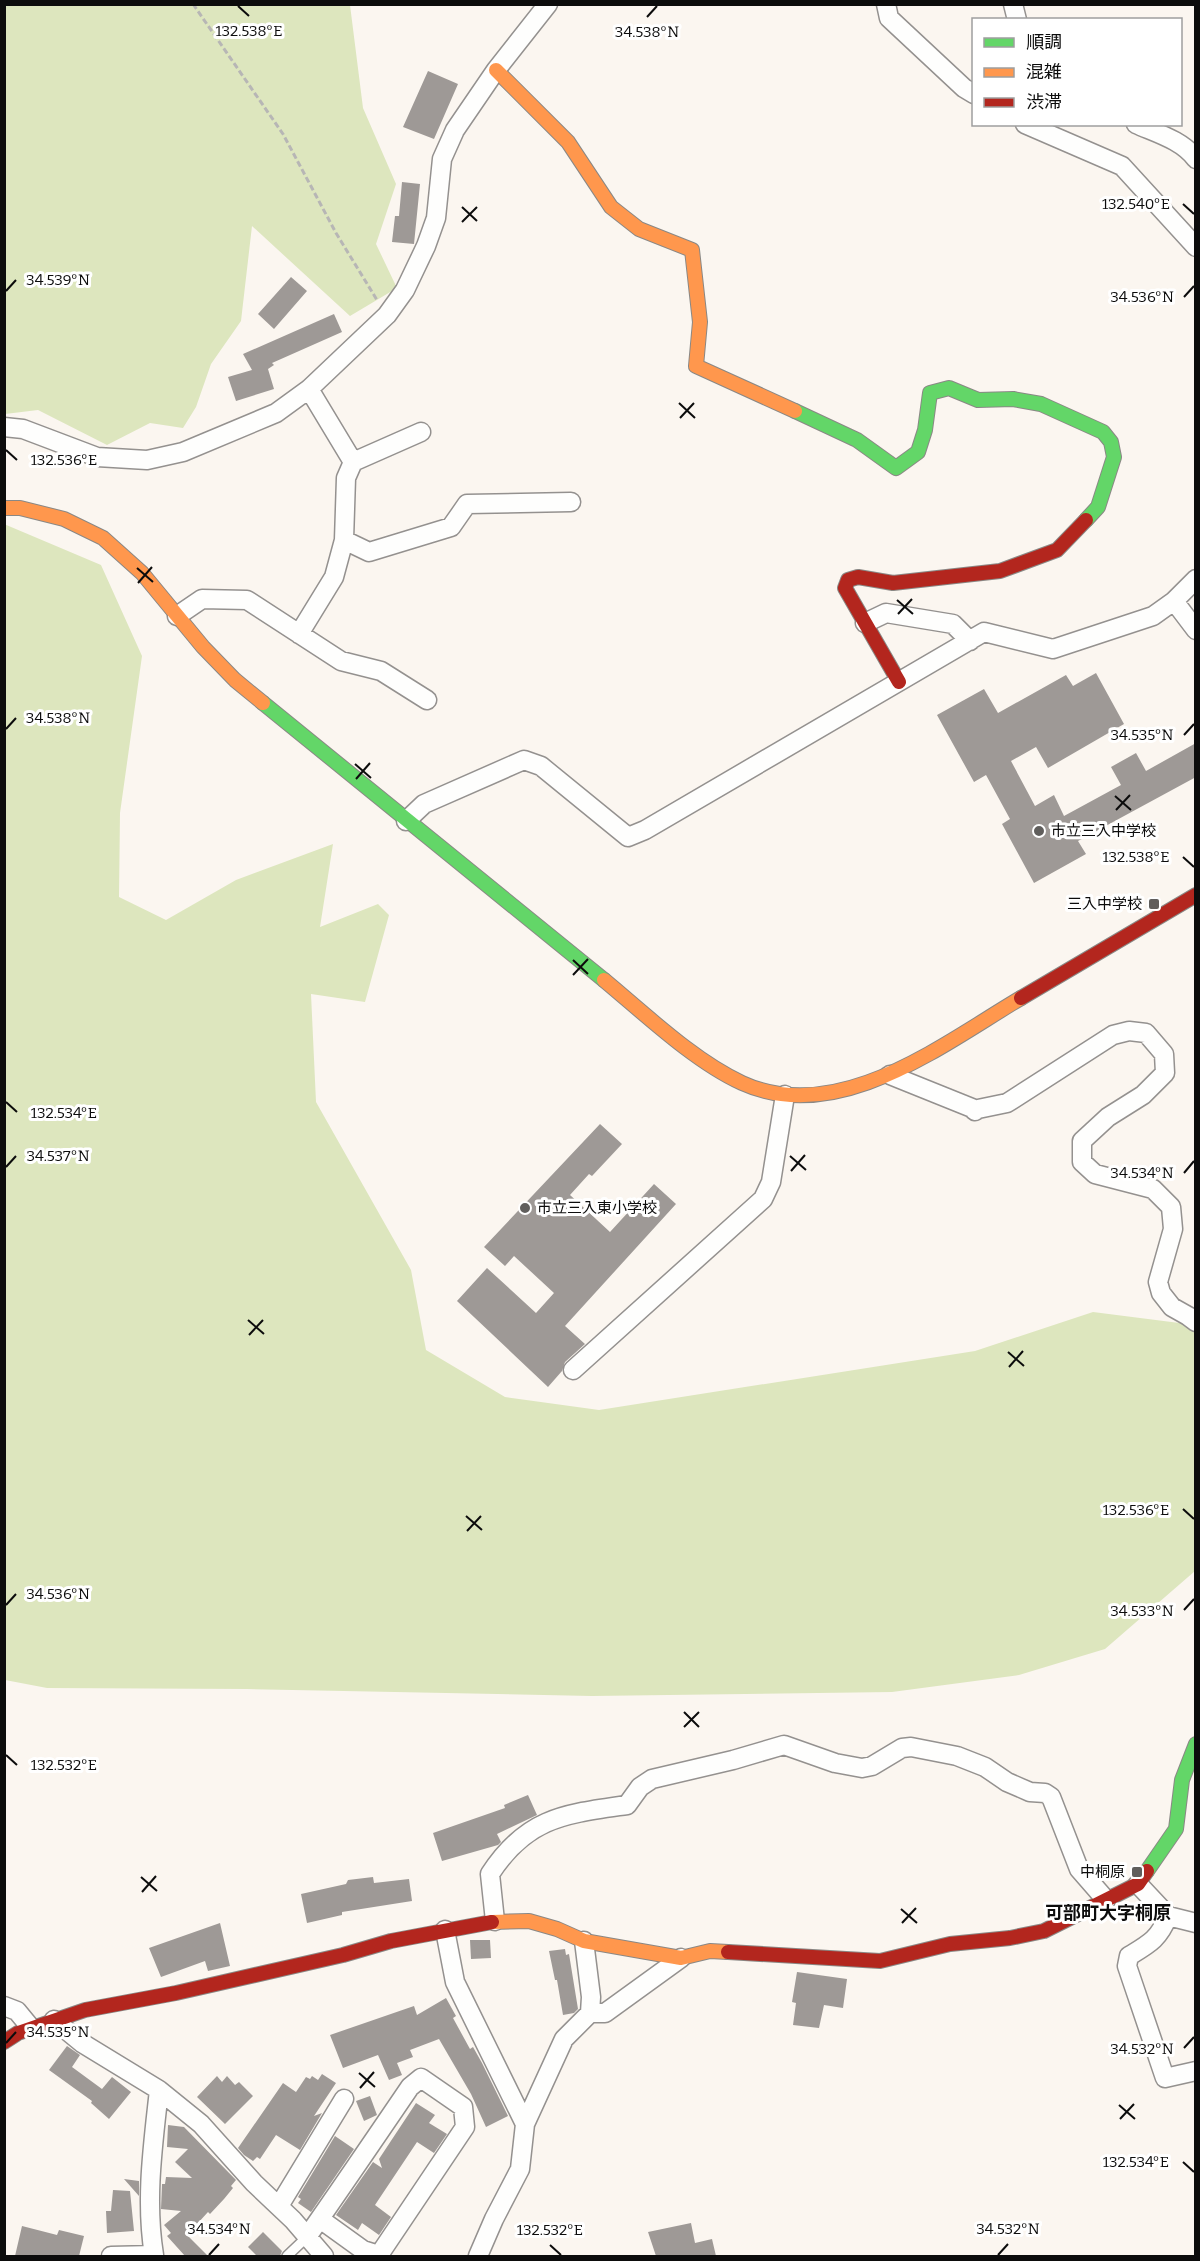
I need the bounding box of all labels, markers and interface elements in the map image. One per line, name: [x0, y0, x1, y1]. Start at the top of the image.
legend: [972, 18, 1182, 126]
text: 132.538°E: [215, 22, 283, 40]
text: 34.538°N: [615, 23, 679, 41]
text: 順調: [1026, 31, 1062, 53]
text: 混雑: [1026, 61, 1062, 83]
text: 渋滞: [1026, 91, 1062, 113]
text: 132.540°E: [1102, 195, 1170, 213]
text: 34.539°N: [26, 271, 90, 289]
text: 34.536°N: [1110, 288, 1174, 306]
text: 132.536°E: [31, 451, 97, 469]
text: 34.538°N: [26, 709, 90, 727]
text: 34.535°N: [1111, 726, 1174, 744]
place label: 市立三入中学校: [1051, 822, 1156, 840]
marker: 市立三入中学校: [1032, 824, 1046, 838]
text: 132.538°E: [1102, 848, 1170, 866]
place label: 三入中学校: [1067, 895, 1142, 913]
marker: 三入中学校: [1147, 897, 1161, 911]
text: 132.534°E: [31, 1104, 97, 1122]
text: 34.537°N: [26, 1147, 90, 1165]
text: 34.534°N: [1110, 1164, 1174, 1182]
place label: 市立三入東小学校: [537, 1199, 657, 1217]
marker: 市立三入東小学校: [518, 1201, 532, 1215]
text: 132.536°E: [1103, 1501, 1169, 1519]
text: 34.536°N: [26, 1585, 90, 1603]
text: 34.533°N: [1110, 1602, 1174, 1620]
text: 132.532°E: [31, 1756, 97, 1774]
place label: 中桐原: [1080, 1863, 1125, 1881]
marker: 中桐原: [1130, 1865, 1144, 1879]
district label: 可部町大字桐原: [1045, 1902, 1171, 1924]
text: 34.535°N: [27, 2023, 90, 2041]
text: 34.532°N: [1110, 2040, 1174, 2058]
text: 132.534°E: [1103, 2153, 1169, 2171]
text: 34.534°N: [187, 2220, 251, 2238]
text: 34.532°N: [976, 2220, 1040, 2238]
text: 132.532°E: [517, 2221, 583, 2239]

